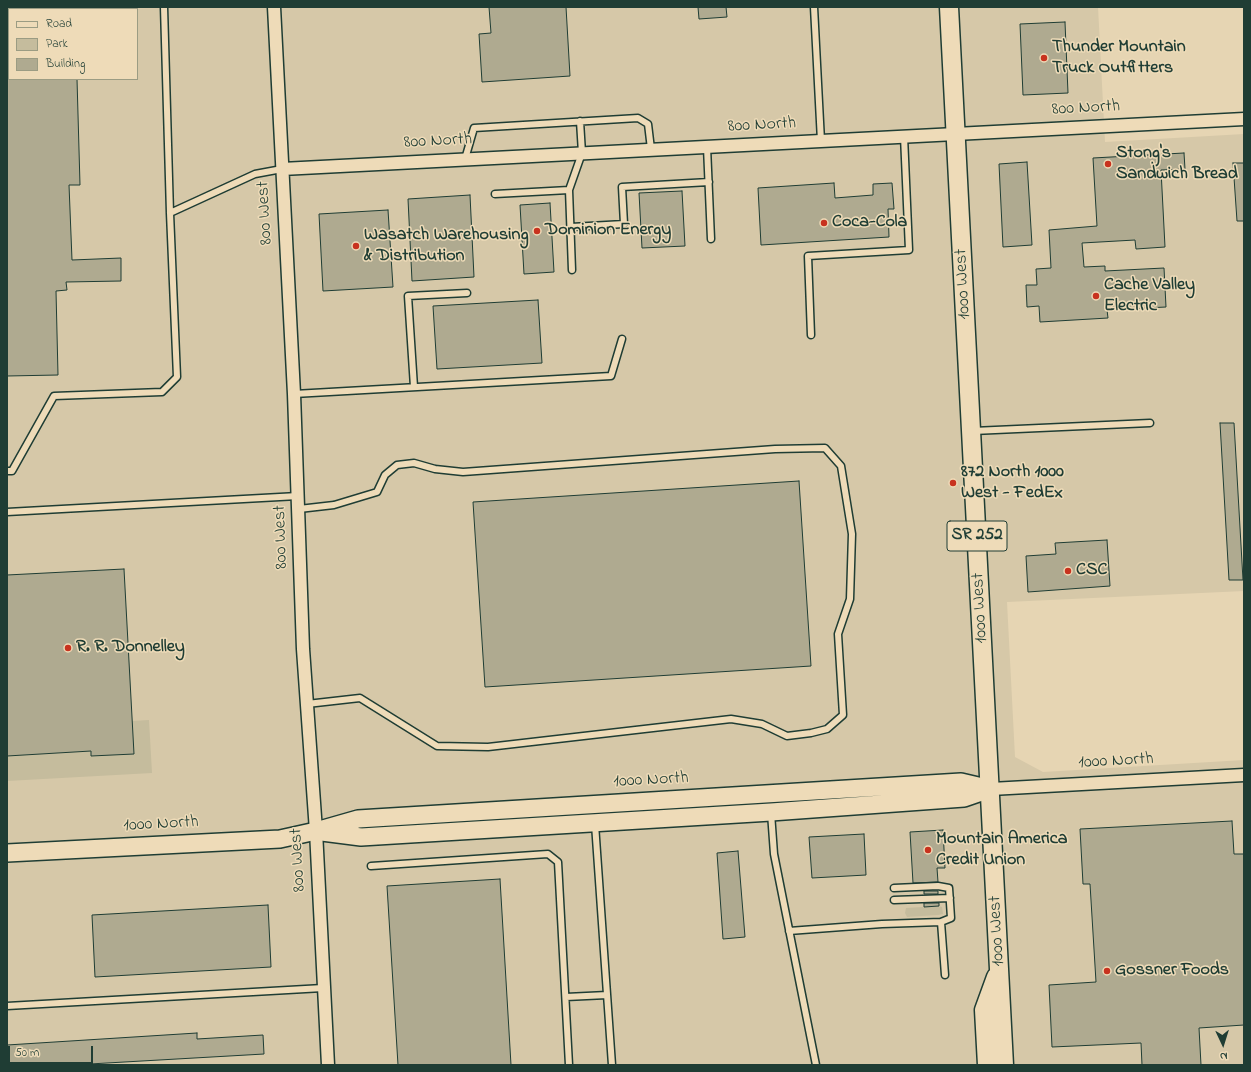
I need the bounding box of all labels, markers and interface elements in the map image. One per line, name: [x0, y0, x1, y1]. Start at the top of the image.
legend: [8, 8, 138, 80]
text: Road: [46, 15, 72, 33]
text: Park: [46, 35, 68, 53]
place label: Thunder Mountain Truck Outfitters: [1052, 37, 1186, 80]
marker: Thunder Mountain Truck Outfitters: [1039, 53, 1049, 63]
text: Building: [46, 55, 85, 73]
street label: 800 North: [1051, 96, 1121, 122]
street label: 800 North: [727, 113, 797, 139]
street label: 800 North: [403, 129, 473, 155]
place label: Stong's Sandwich Bread: [1116, 143, 1238, 186]
marker: Stong's Sandwich Bread: [1103, 159, 1113, 169]
street label: 800 West: [254, 180, 278, 246]
place label: Coca-Cola: [832, 212, 907, 234]
marker: Coca-Cola: [819, 218, 829, 228]
place label: Dominion Energy: [545, 220, 671, 242]
place label: Wasatch Warehousing & Distribution: [364, 225, 528, 268]
marker: Dominion Energy: [532, 226, 542, 236]
marker: Wasatch Warehousing & Distribution: [351, 241, 361, 251]
street label: 1000 West: [951, 248, 977, 320]
place label: Cache Valley Electric: [1104, 275, 1195, 318]
marker: Cache Valley Electric: [1091, 291, 1101, 301]
place label: 872 North 1000 West - FedEx: [961, 462, 1064, 504]
marker: 872 North 1000 West - FedEx: [948, 478, 958, 488]
street label: 800 West: [270, 505, 294, 569]
road number: SR 252: [947, 521, 1007, 551]
place label: CSC: [1076, 560, 1107, 582]
marker: CSC: [1063, 566, 1073, 576]
street label: 1000 West: [968, 572, 994, 644]
place label: R. R. Donnelley: [76, 637, 185, 659]
marker: R. R. Donnelley: [63, 643, 73, 653]
street label: 1000 North: [1078, 749, 1154, 775]
street label: 1000 North: [613, 768, 689, 794]
street label: 1000 North: [123, 812, 199, 838]
street label: 800 West: [287, 827, 311, 893]
place label: Mountain America Credit Union: [936, 829, 1067, 872]
marker: Mountain America Credit Union: [923, 845, 933, 855]
street label: 1000 West: [985, 895, 1011, 967]
place label: Gossner Foods: [1115, 960, 1229, 982]
marker: Gossner Foods: [1102, 966, 1112, 976]
north arrow: [1203, 1024, 1243, 1064]
scale bar: [10, 1038, 95, 1064]
text: 50 m: [15, 1044, 39, 1062]
text: N: [1220, 1048, 1228, 1064]

